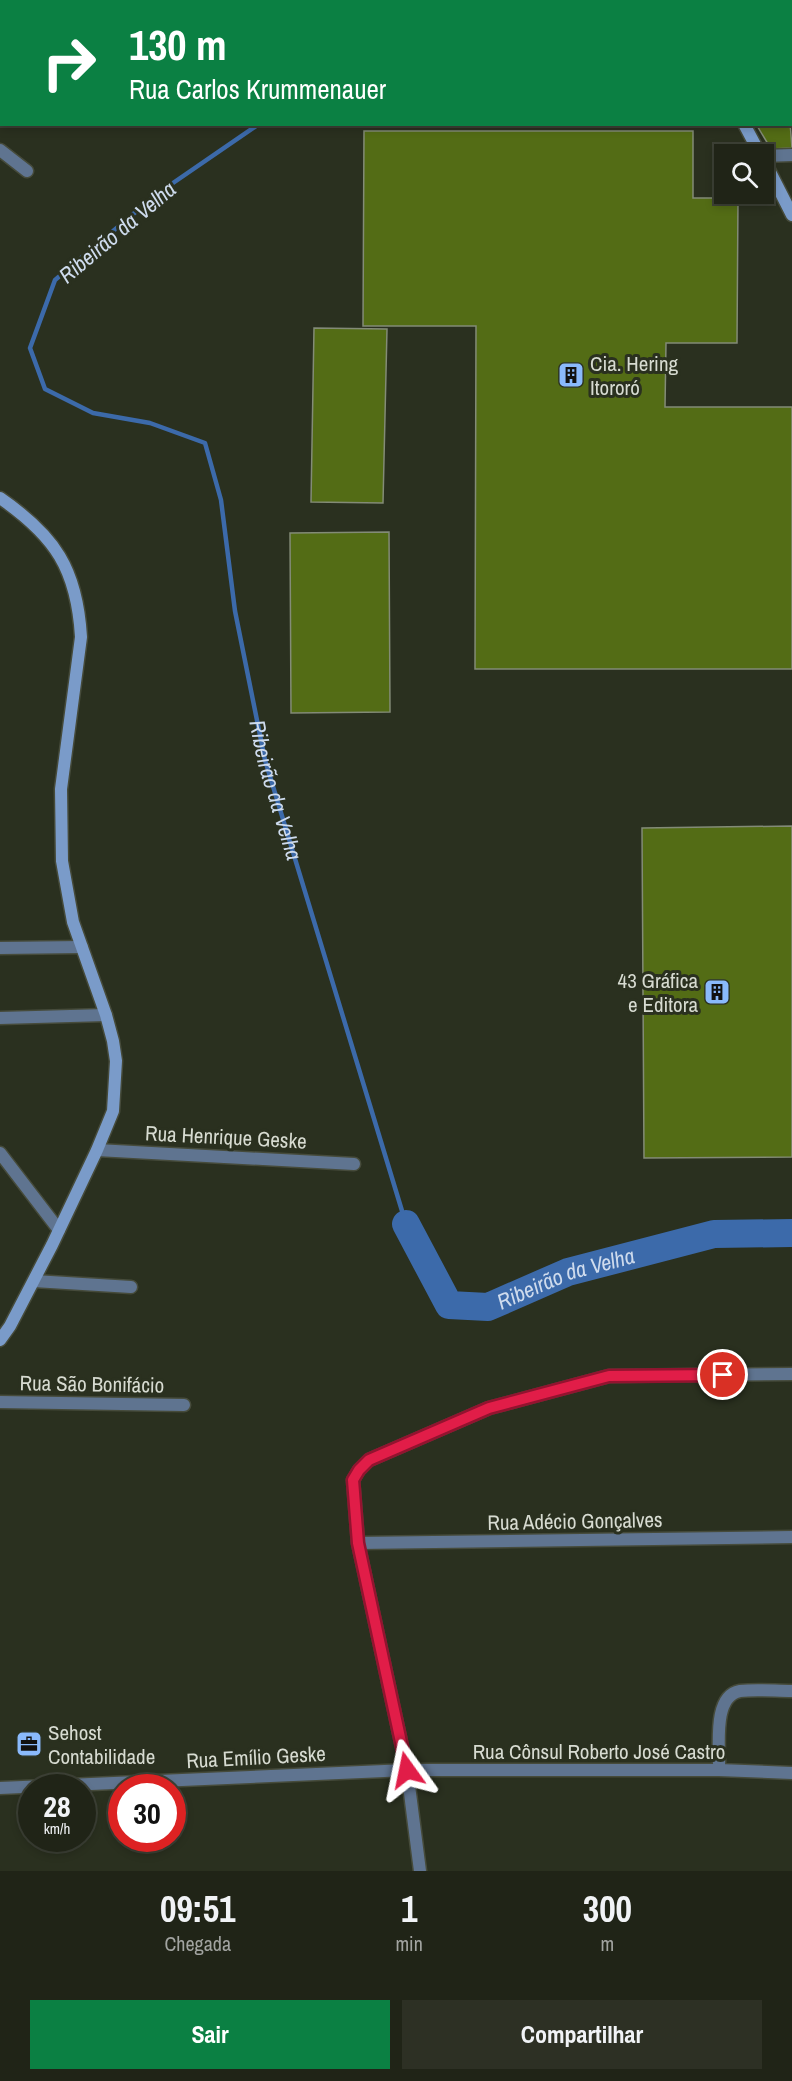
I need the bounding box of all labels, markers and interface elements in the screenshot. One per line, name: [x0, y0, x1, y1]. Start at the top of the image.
text: 130 m: [129, 17, 227, 73]
icon: right: [30, 24, 108, 102]
text: Rua Carlos Krummenauer: [129, 71, 386, 107]
map controls: [714, 144, 774, 204]
button: search: [714, 144, 774, 204]
water label: Ribeirão da Velha: [52, 174, 182, 290]
place label: Cia. Hering Itororó: [590, 349, 678, 402]
building icon: Cia. Hering Itororó: [556, 360, 586, 390]
water label: Ribeirão da Velha: [242, 717, 310, 864]
place label: 43 Gráfica e Editora: [618, 966, 698, 1019]
building icon: 43 Gráfica e Editora: [702, 977, 732, 1007]
street label: Rua Henrique Geske: [144, 1118, 308, 1156]
water label: Ribeirão da Velha: [492, 1240, 638, 1316]
pin: [697, 1349, 748, 1400]
icon: arrive: [706, 1358, 739, 1391]
street label: Rua São Bonifácio: [19, 1368, 165, 1400]
street label: Rua Adécio Gonçalves: [487, 1505, 663, 1537]
place label: Sehost Contabilidade: [48, 1718, 155, 1771]
office icon: Sehost Contabilidade: [14, 1729, 44, 1759]
street label: Rua Cônsul Roberto José Castro: [473, 1737, 725, 1766]
position arrow: [375, 1738, 439, 1802]
street label: Rua Emílio Geske: [185, 1739, 327, 1775]
speed limit sign: 30: [108, 1774, 186, 1852]
text: 28: [43, 1786, 71, 1826]
text: km/h: [44, 1818, 70, 1839]
text: 09:51: [160, 1885, 235, 1933]
text: 1: [401, 1885, 417, 1933]
text: 300: [583, 1885, 632, 1933]
text: Chegada: [164, 1930, 231, 1957]
text: min: [395, 1930, 423, 1957]
text: m: [601, 1930, 614, 1957]
button: Sair: [30, 2000, 390, 2069]
button: Compartilhar: [402, 2000, 762, 2069]

